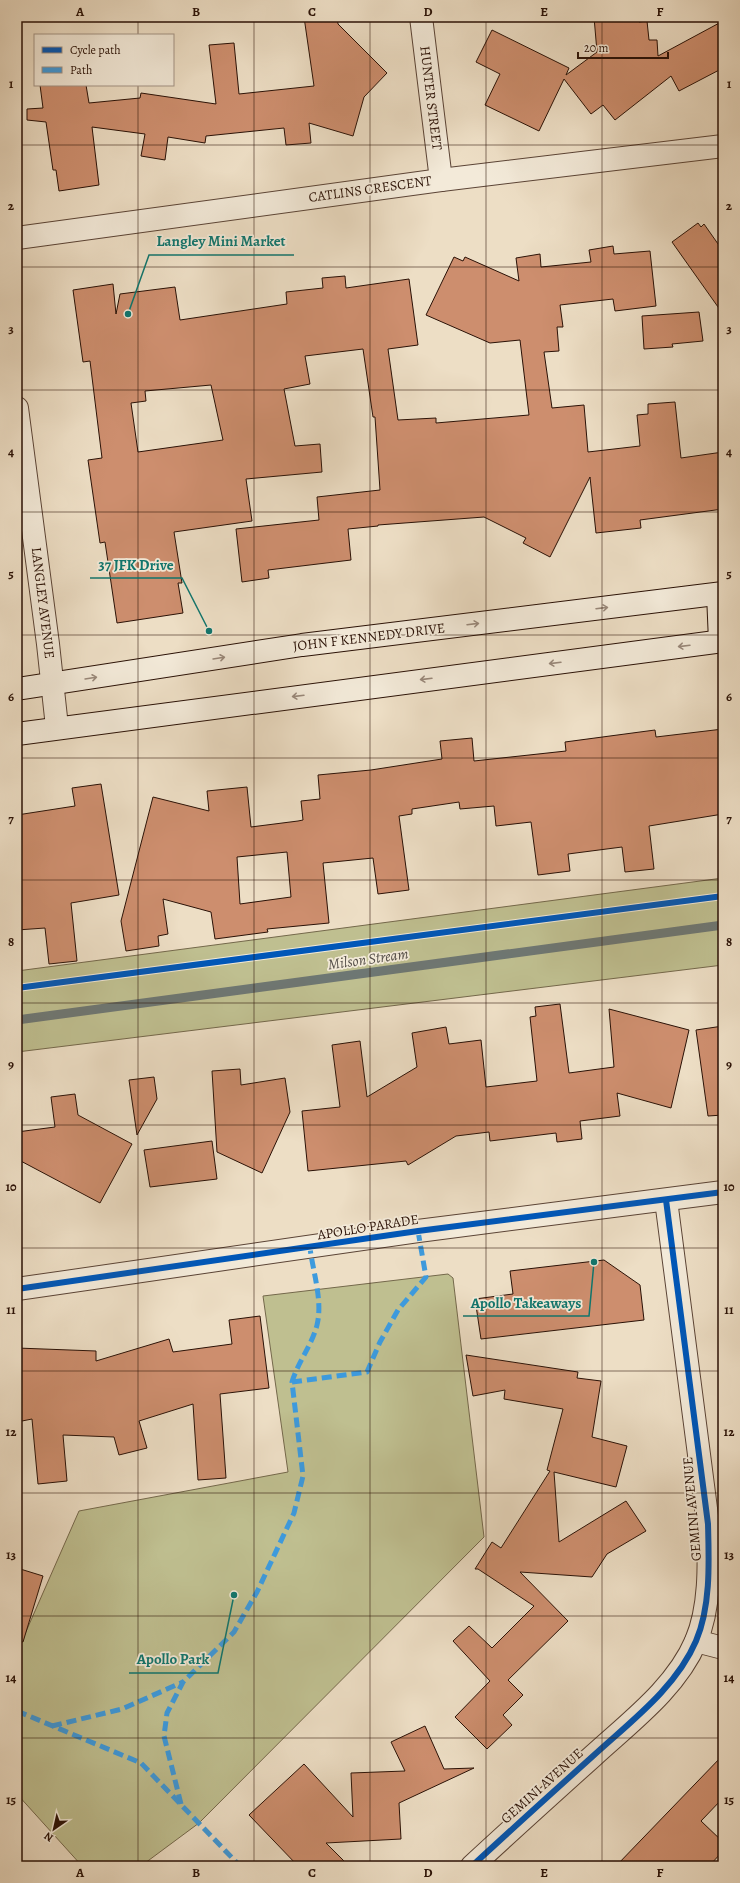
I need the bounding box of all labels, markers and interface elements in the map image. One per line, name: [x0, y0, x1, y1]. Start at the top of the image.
text: A: [75, 3, 85, 20]
text: B: [192, 3, 200, 20]
text: C: [308, 3, 316, 20]
text: D: [423, 3, 433, 20]
text: E: [540, 3, 548, 20]
text: F: [657, 3, 664, 20]
legend: [34, 34, 174, 86]
scale bar: [578, 34, 668, 60]
text: 20 m: [584, 40, 608, 56]
text: Cycle path: [70, 42, 121, 58]
street label: HUNTER STREET: [415, 45, 447, 152]
text: Path: [70, 62, 93, 78]
text: 1: [9, 75, 14, 92]
text: 1: [727, 75, 732, 92]
street label: CATLINS CRESCENT: [307, 171, 433, 207]
text: 2: [8, 197, 15, 214]
text: 2: [726, 197, 733, 214]
callout: Langley Mini Market: [149, 228, 294, 255]
text: Langley Mini Market: [156, 231, 286, 251]
text: 3: [8, 320, 14, 337]
text: 3: [726, 320, 732, 337]
text: 4: [8, 443, 14, 460]
text: 4: [726, 443, 732, 460]
street label: LANGLEY AVENUE: [27, 546, 59, 660]
callout: 37 JFK Drive: [90, 551, 182, 578]
text: 37 JFK Drive: [98, 555, 174, 575]
text: 5: [8, 565, 14, 582]
text: 5: [726, 565, 732, 582]
one-way arrow: [595, 604, 608, 612]
street label: JOHN F KENNEDY DRIVE: [292, 618, 446, 656]
one-way arrow: [466, 620, 479, 628]
one-way arrow: [678, 642, 691, 650]
one-way arrow: [212, 654, 225, 662]
one-way arrow: [549, 659, 562, 666]
one-way arrow: [84, 674, 97, 682]
one-way arrow: [420, 675, 433, 683]
text: 6: [8, 688, 14, 705]
text: 6: [726, 688, 732, 705]
one-way arrow: [292, 692, 305, 700]
text: 7: [8, 810, 14, 827]
text: 7: [726, 810, 732, 827]
text: 8: [8, 933, 14, 950]
text: 8: [726, 933, 732, 950]
water label: Milson Stream: [326, 943, 410, 975]
text: 9: [8, 1056, 14, 1073]
text: 9: [726, 1056, 732, 1073]
text: 10: [5, 1178, 17, 1195]
text: 10: [723, 1178, 735, 1195]
street label: APOLLO PARADE: [315, 1210, 420, 1245]
callout: Apollo Takeaways: [463, 1289, 589, 1316]
text: Apollo Takeaways: [470, 1293, 581, 1313]
text: 11: [6, 1301, 16, 1318]
text: 11: [724, 1301, 734, 1318]
text: 12: [6, 1423, 17, 1440]
text: 12: [724, 1423, 735, 1440]
street label: GEMINI AVENUE: [678, 1456, 706, 1562]
text: 13: [6, 1546, 17, 1563]
text: 13: [724, 1546, 735, 1563]
callout: Apollo Park: [129, 1646, 218, 1673]
text: Apollo Park: [136, 1649, 209, 1669]
text: 14: [6, 1669, 16, 1686]
text: 14: [724, 1669, 734, 1686]
street label: GEMINI AVENUE: [497, 1744, 587, 1828]
text: 15: [6, 1791, 17, 1808]
text: 15: [724, 1791, 735, 1808]
north arrow: [34, 1809, 74, 1849]
text: N: [41, 1828, 56, 1845]
text: A: [75, 1864, 85, 1881]
text: B: [192, 1864, 200, 1881]
text: C: [308, 1864, 316, 1881]
text: D: [423, 1864, 433, 1881]
text: E: [540, 1864, 548, 1881]
text: F: [657, 1864, 664, 1881]

